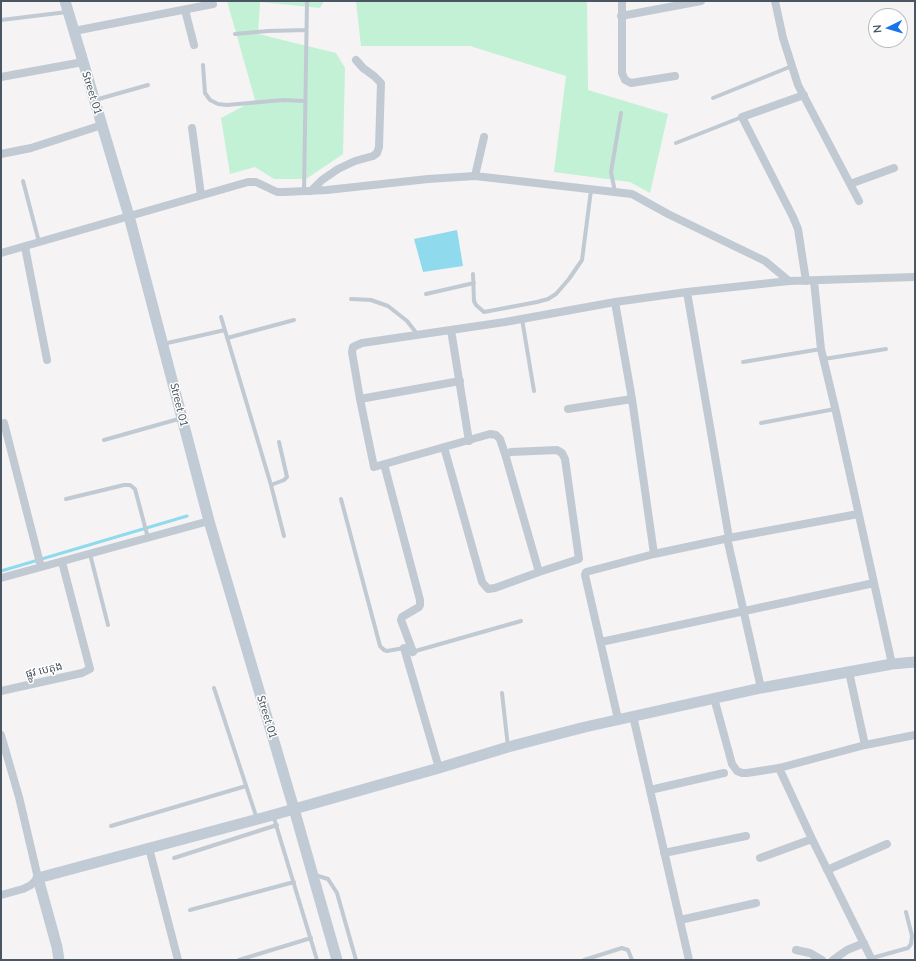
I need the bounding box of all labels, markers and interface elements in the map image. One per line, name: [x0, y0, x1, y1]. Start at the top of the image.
north arrow: [868, 8, 908, 48]
text: N: [870, 24, 883, 34]
street label: Street 01: [79, 70, 105, 116]
street label: Street 01: [167, 382, 191, 428]
street label: ផ្លូវ បេតុង: [24, 659, 64, 681]
street label: Street 01: [254, 694, 280, 740]

